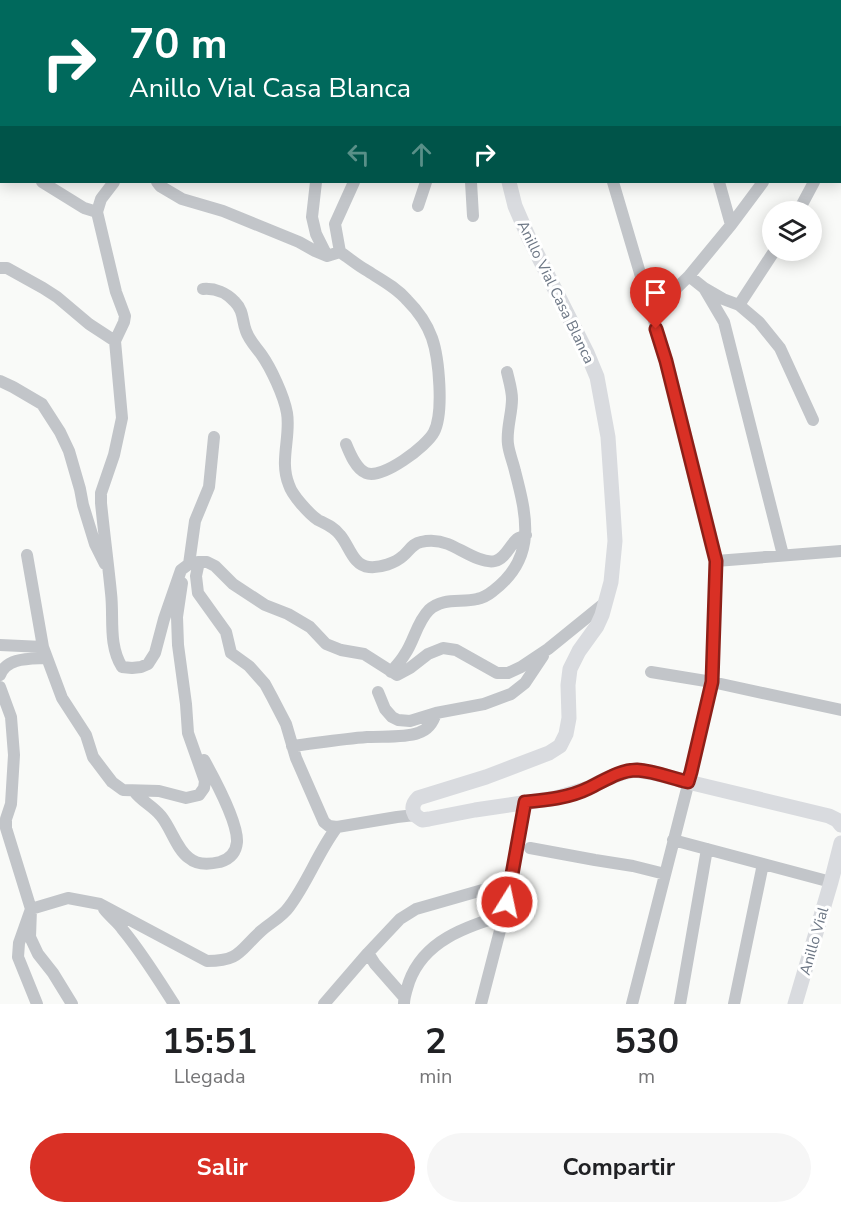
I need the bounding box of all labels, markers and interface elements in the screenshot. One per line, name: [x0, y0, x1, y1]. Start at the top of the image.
text: 70 m: [129, 16, 228, 73]
icon: right: [30, 24, 108, 102]
text: Anillo Vial Casa Blanca: [129, 70, 411, 107]
icon: left: [342, 138, 375, 171]
icon: ahead: [405, 138, 438, 171]
icon: right: [468, 138, 501, 171]
map controls: [762, 201, 822, 261]
button: layers: [762, 201, 822, 261]
street label: Anillo Vial Casa Blanca: [513, 217, 599, 367]
pin: [630, 267, 681, 329]
icon: arrive: [639, 276, 672, 309]
position arrow: [475, 870, 539, 934]
street label: Anillo Vial: [795, 904, 833, 977]
text: 15:51: [162, 1017, 257, 1066]
text: 2: [425, 1017, 447, 1066]
text: 530: [614, 1017, 679, 1066]
text: Llegada: [174, 1063, 246, 1090]
text: min: [419, 1063, 452, 1090]
text: m: [638, 1063, 655, 1090]
button: Salir: [30, 1133, 415, 1202]
button: Compartir: [427, 1133, 811, 1202]

